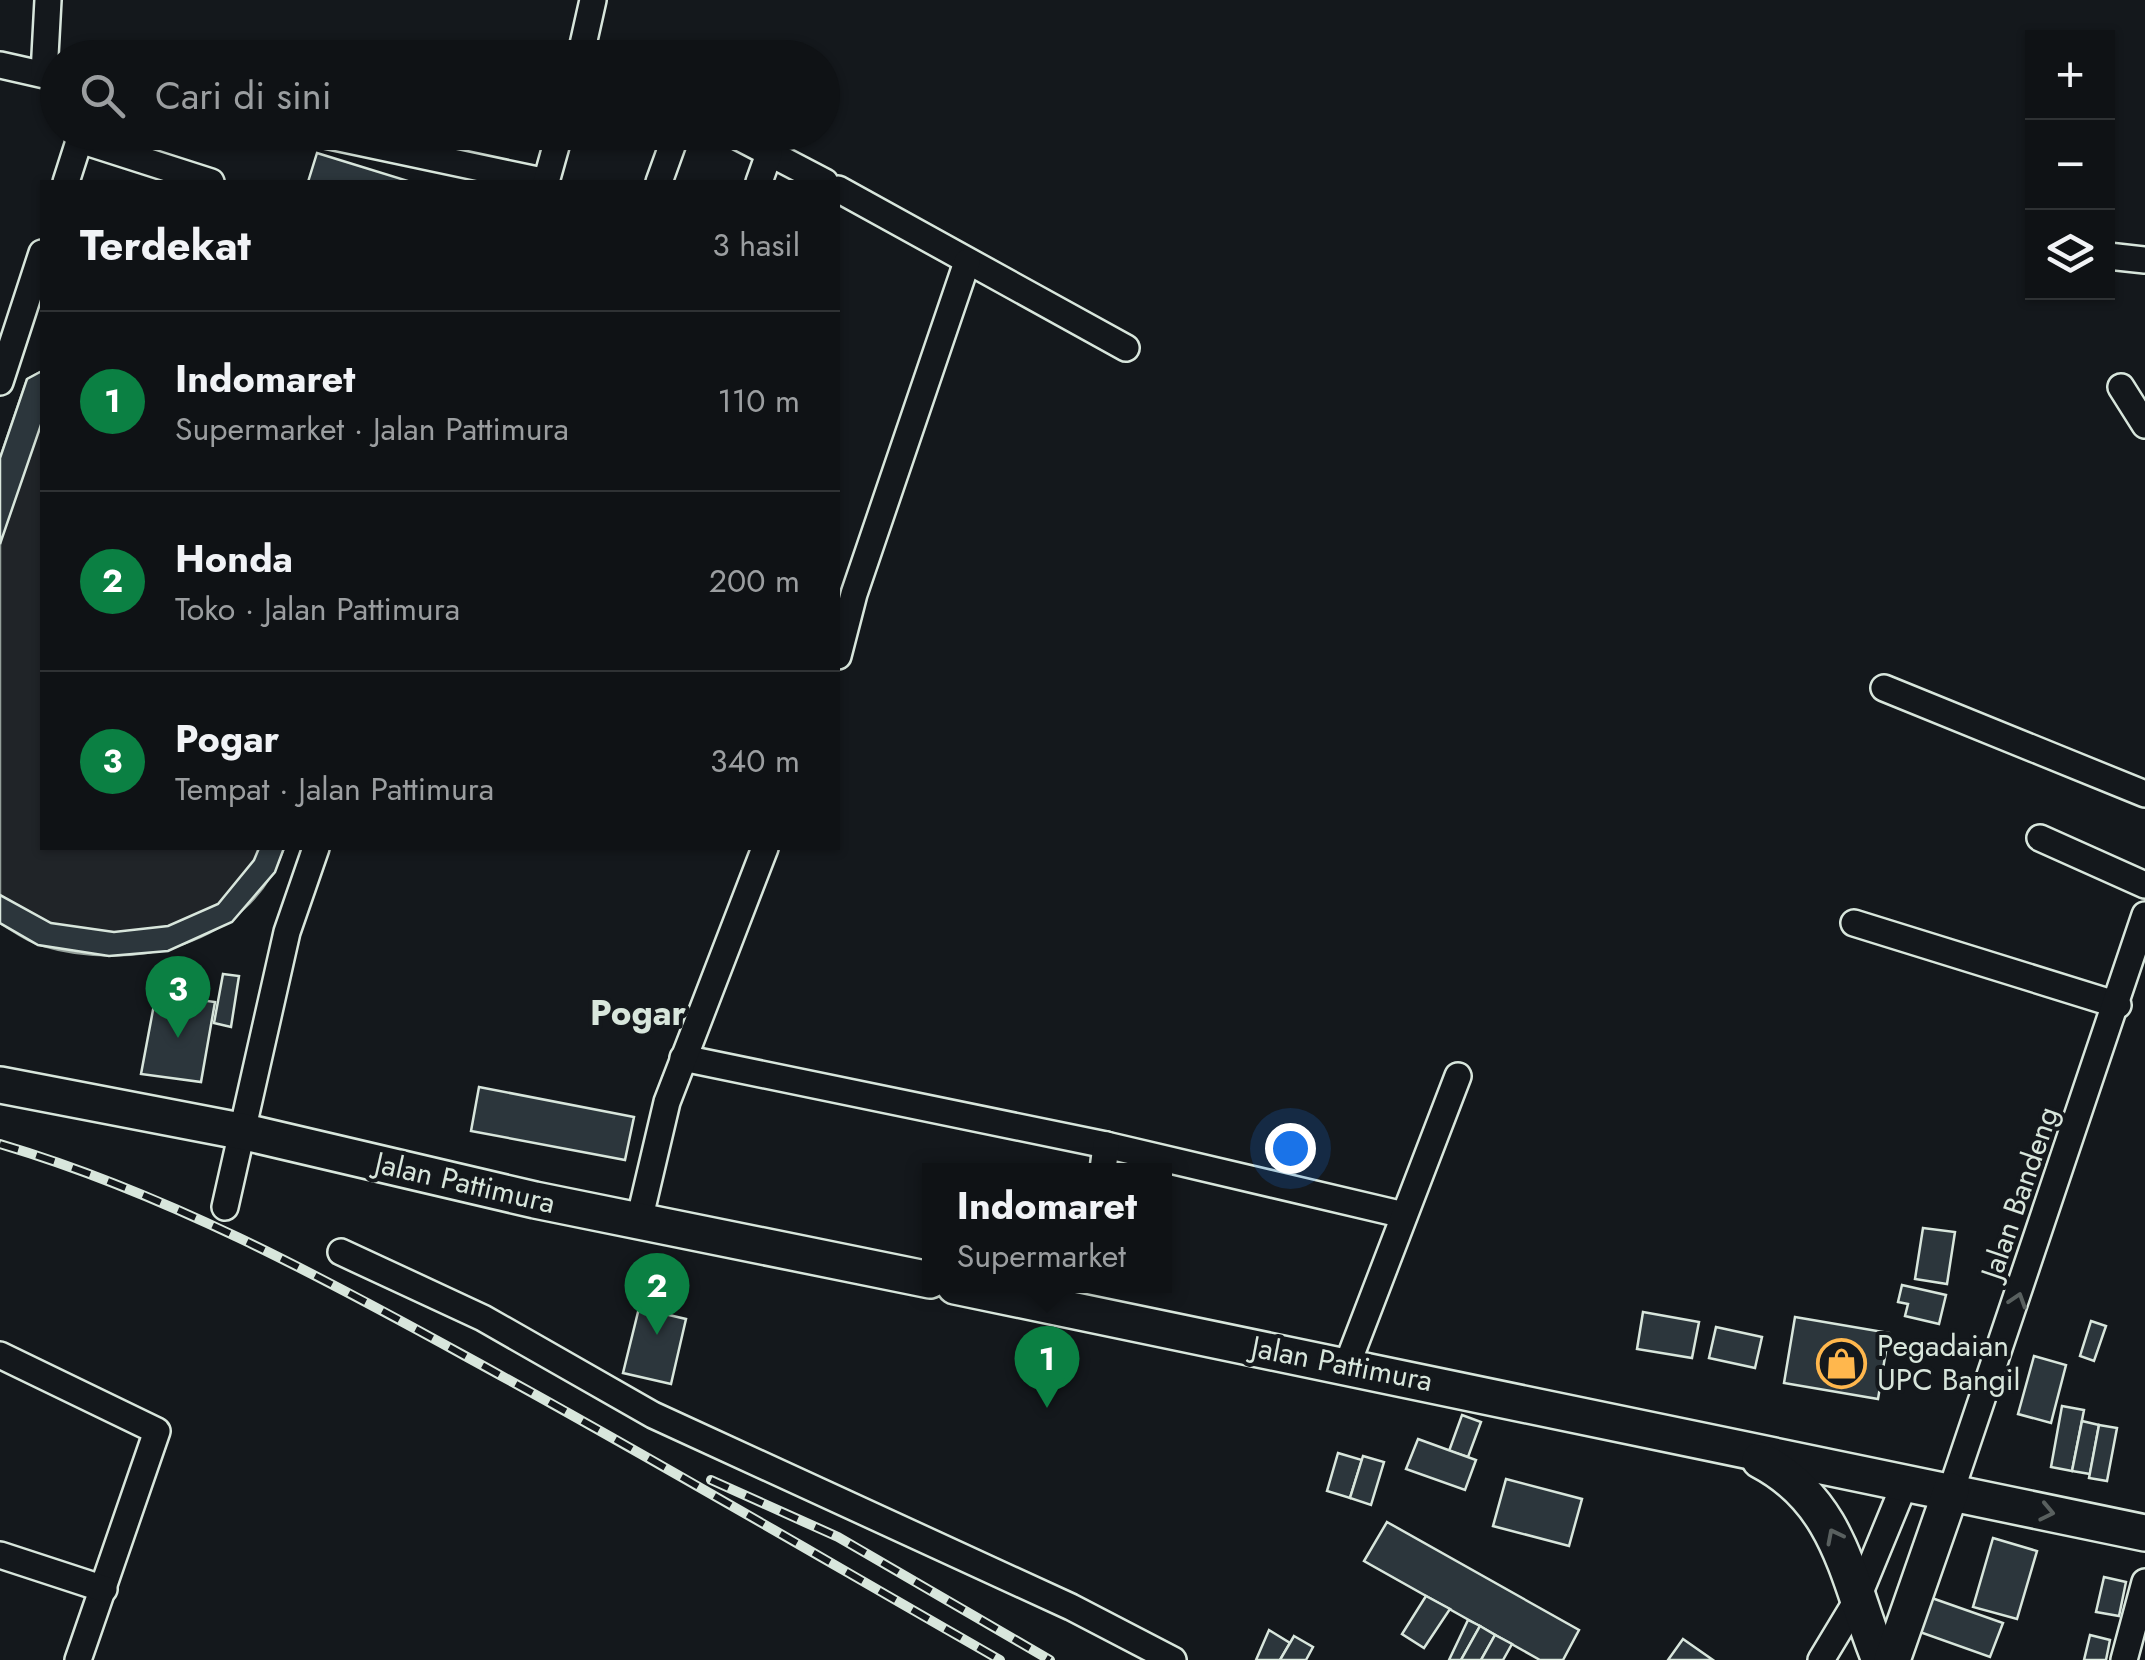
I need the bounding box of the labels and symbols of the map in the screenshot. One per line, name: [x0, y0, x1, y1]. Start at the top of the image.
pin: 3: [146, 956, 210, 1038]
district label: Pogar: [590, 988, 687, 1038]
street label: Jalan Bandeng: [1969, 1101, 2069, 1289]
your location: [1265, 1123, 1316, 1174]
street label: Jalan Pattimura: [367, 1140, 559, 1224]
pin: 2: [624, 1252, 690, 1335]
one-way arrow: [2007, 1292, 2027, 1309]
street label: Jalan Pattimura: [1244, 1324, 1436, 1402]
place label: Pegadaian UPC Bangil: [1877, 1324, 2021, 1401]
pin: 1: [1014, 1326, 1080, 1408]
shop icon: Pegadaian UPC Bangil: [1816, 1337, 1868, 1389]
one-way arrow: [2038, 1500, 2055, 1521]
one-way arrow: [1827, 1529, 1846, 1547]

